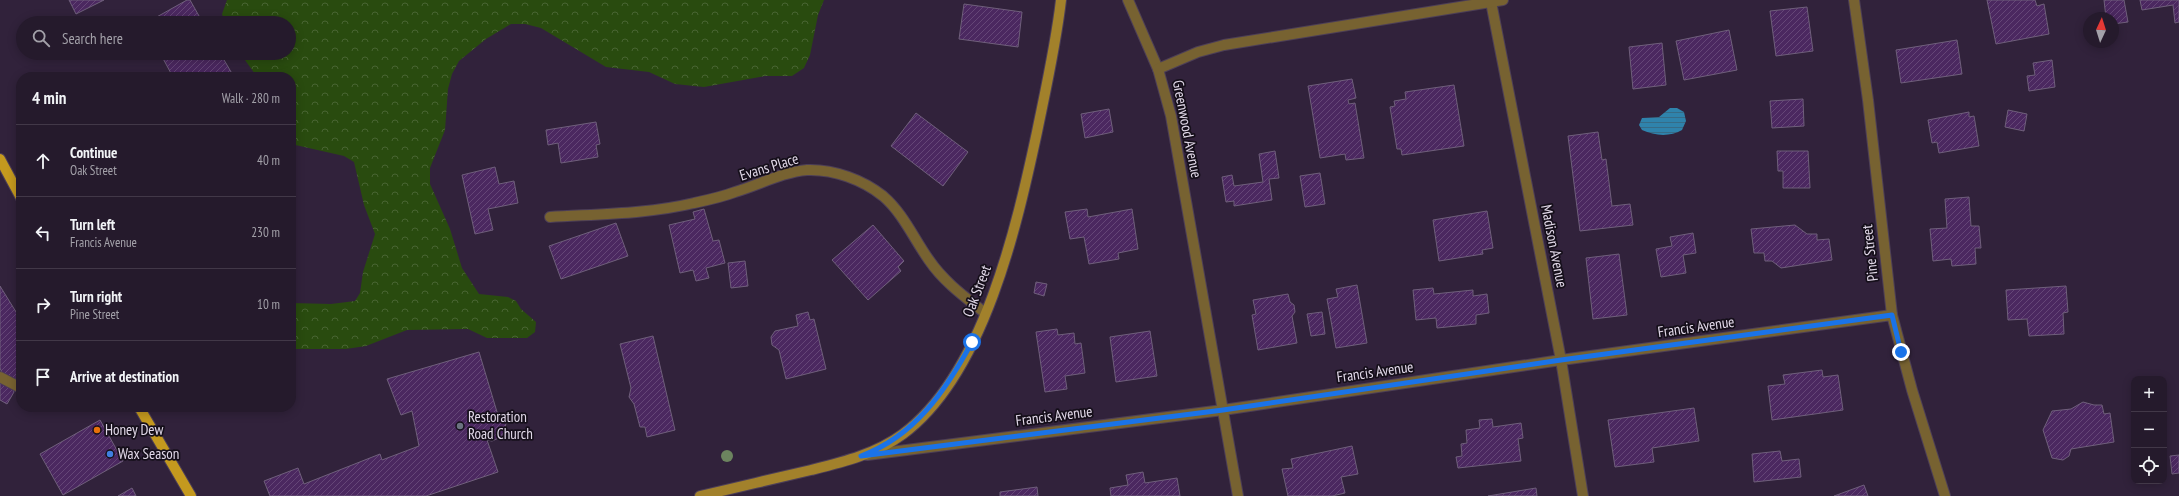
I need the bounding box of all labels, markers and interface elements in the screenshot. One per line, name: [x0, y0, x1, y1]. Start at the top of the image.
north arrow: [2083, 12, 2119, 48]
search box: [16, 16, 296, 60]
icon: search: [30, 27, 52, 49]
text: Search here: [62, 29, 123, 48]
street label: Greenwood Avenue: [1169, 78, 1206, 179]
text: 4 min: [32, 87, 66, 109]
text: Walk · 280 m: [222, 90, 280, 107]
text: Continue: [70, 143, 117, 162]
street label: Evans Place: [737, 149, 801, 184]
icon: ahead: [32, 150, 54, 172]
text: 40 m: [257, 152, 280, 169]
text: Oak Street: [70, 162, 117, 179]
street label: Madison Avenue: [1537, 203, 1572, 289]
text: Turn left: [70, 215, 115, 234]
icon: left: [32, 222, 54, 244]
text: 230 m: [251, 224, 280, 241]
street label: Pine Street: [1857, 224, 1882, 282]
text: Francis Avenue: [70, 234, 137, 251]
street label: Oak Street: [958, 262, 995, 319]
text: Turn right: [70, 287, 122, 306]
icon: right: [32, 294, 54, 316]
text: 10 m: [257, 296, 280, 313]
text: Pine Street: [70, 306, 119, 323]
street label: Francis Avenue: [1656, 312, 1736, 341]
route start: [963, 333, 981, 351]
route end: [1892, 343, 1910, 361]
street label: Francis Avenue: [1335, 357, 1415, 386]
icon: arrive: [32, 366, 54, 388]
text: Arrive at destination: [70, 367, 179, 386]
map controls: [2131, 376, 2167, 484]
button: +: [2131, 376, 2167, 412]
street label: Francis Avenue: [1014, 401, 1093, 430]
place label: Restoration Road Church: [468, 407, 533, 443]
button: −: [2131, 412, 2167, 448]
place label: Honey Dew: [105, 420, 163, 439]
marker: Restoration Road Church: [455, 421, 465, 431]
marker: Honey Dew: [92, 425, 102, 435]
place label: Wax Season: [118, 444, 179, 463]
button: locate: [2131, 448, 2167, 484]
marker: Wax Season: [105, 449, 115, 459]

